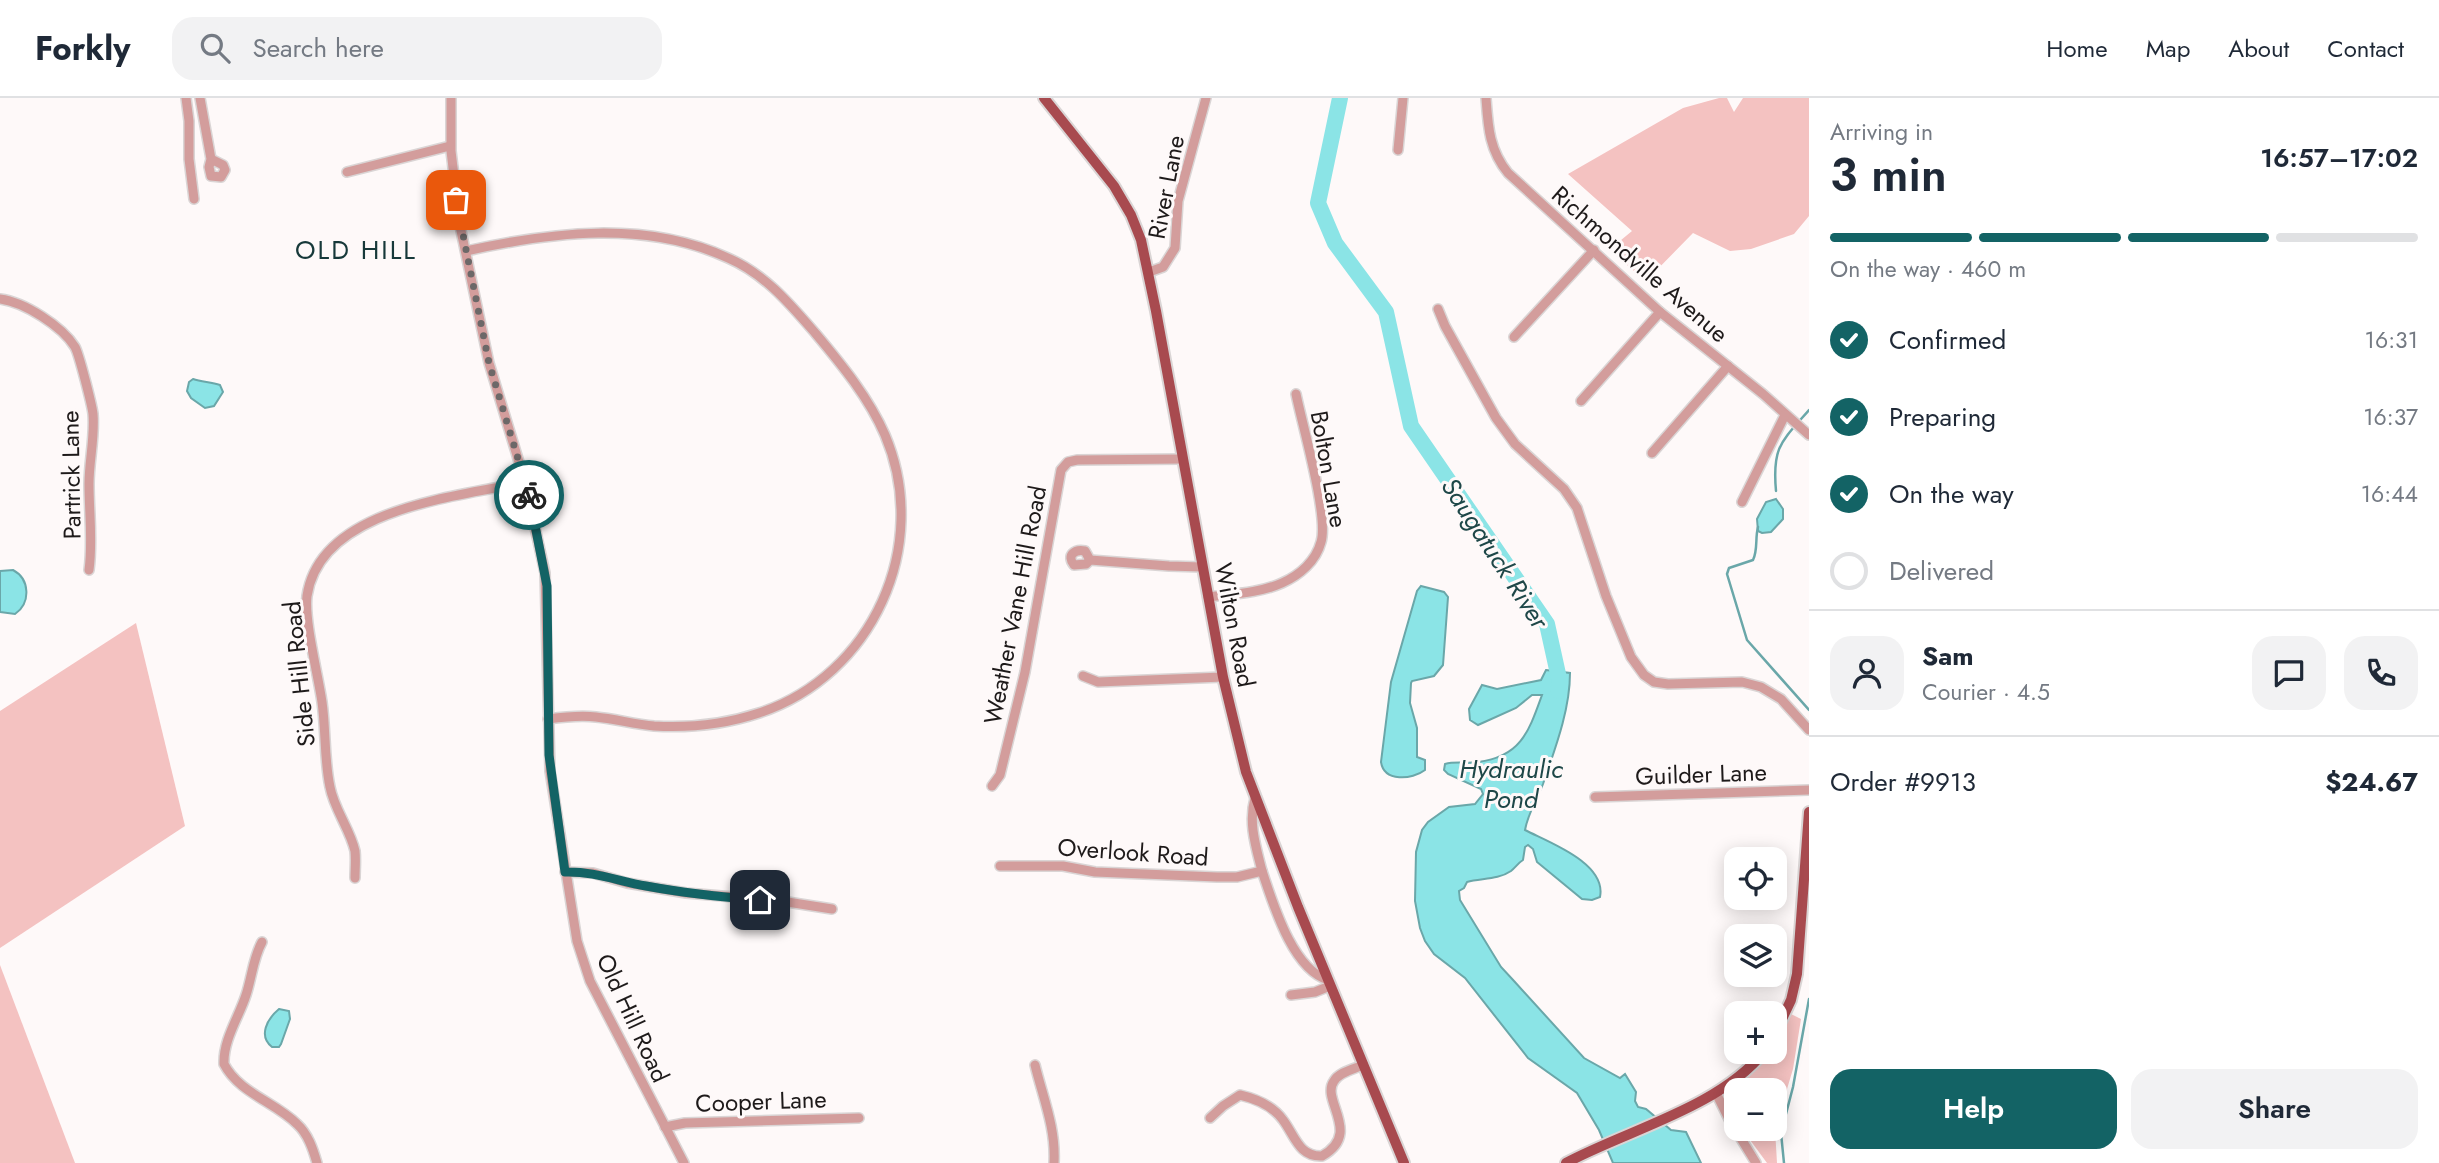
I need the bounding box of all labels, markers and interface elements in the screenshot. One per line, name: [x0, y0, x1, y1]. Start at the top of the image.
search box: [172, 17, 662, 80]
text: Forkly: [35, 25, 130, 72]
icon: search: [196, 29, 234, 67]
text: Search here: [252, 29, 384, 67]
text: Home: [2046, 31, 2108, 66]
text: Map: [2146, 31, 2190, 66]
text: About: [2228, 31, 2289, 66]
text: Contact: [2327, 31, 2404, 66]
text: Arriving in: [1830, 115, 1933, 149]
street label: River Lane: [1139, 132, 1193, 242]
text: 16:57–17:02: [2260, 139, 2418, 177]
text: 3 min: [1830, 142, 1947, 208]
pin: [426, 170, 486, 230]
street label: Richmondville Avenue: [1544, 177, 1736, 351]
icon: bag: [437, 181, 475, 219]
district label: OLD HILL: [295, 231, 417, 269]
text: On the way · 460 m: [1830, 252, 2026, 286]
icon: check: [1830, 321, 1868, 359]
text: Confirmed: [1889, 321, 2006, 359]
text: 16:31: [2365, 323, 2418, 357]
icon: check: [1830, 398, 1868, 436]
text: Preparing: [1889, 398, 1996, 436]
text: 16:37: [2363, 400, 2418, 434]
street label: Bolton Lane: [1302, 408, 1356, 530]
street label: Partrick Lane: [52, 410, 90, 540]
courier: [494, 460, 564, 530]
water label: Saugatuck River: [1432, 470, 1559, 637]
icon: check: [1830, 475, 1868, 513]
text: On the way: [1889, 475, 2014, 513]
icon: bike: [510, 476, 548, 514]
text: 16:44: [2361, 477, 2418, 511]
street label: Weather Vane Hill Road: [975, 483, 1055, 727]
text: Delivered: [1889, 552, 1994, 590]
street label: Wilton Road: [1206, 560, 1264, 690]
street label: Side Hill Road: [274, 600, 324, 748]
button: person: [1830, 636, 1904, 710]
button: chat: [2252, 636, 2326, 710]
button: phone: [2344, 636, 2418, 710]
text: Sam: [1922, 637, 1974, 675]
text: Courier · 4.5: [1922, 675, 2050, 709]
water label: Hydraulic Pond: [1459, 750, 1564, 818]
street label: Guilder Lane: [1635, 754, 1767, 794]
text: Order #9913: [1830, 763, 1976, 801]
text: $24.67: [2325, 763, 2418, 801]
street label: Overlook Road: [1056, 829, 1210, 875]
map controls: [1724, 847, 1787, 1141]
button: locate: [1724, 847, 1787, 910]
pin: [730, 870, 790, 930]
icon: home: [741, 881, 779, 919]
button: layers: [1724, 924, 1787, 987]
street label: Old Hill Road: [588, 948, 678, 1088]
button: +: [1724, 1001, 1787, 1064]
button: Help: [1830, 1069, 2117, 1149]
button: Share: [2131, 1069, 2418, 1149]
button: −: [1724, 1078, 1787, 1141]
street label: Cooper Lane: [695, 1081, 827, 1121]

